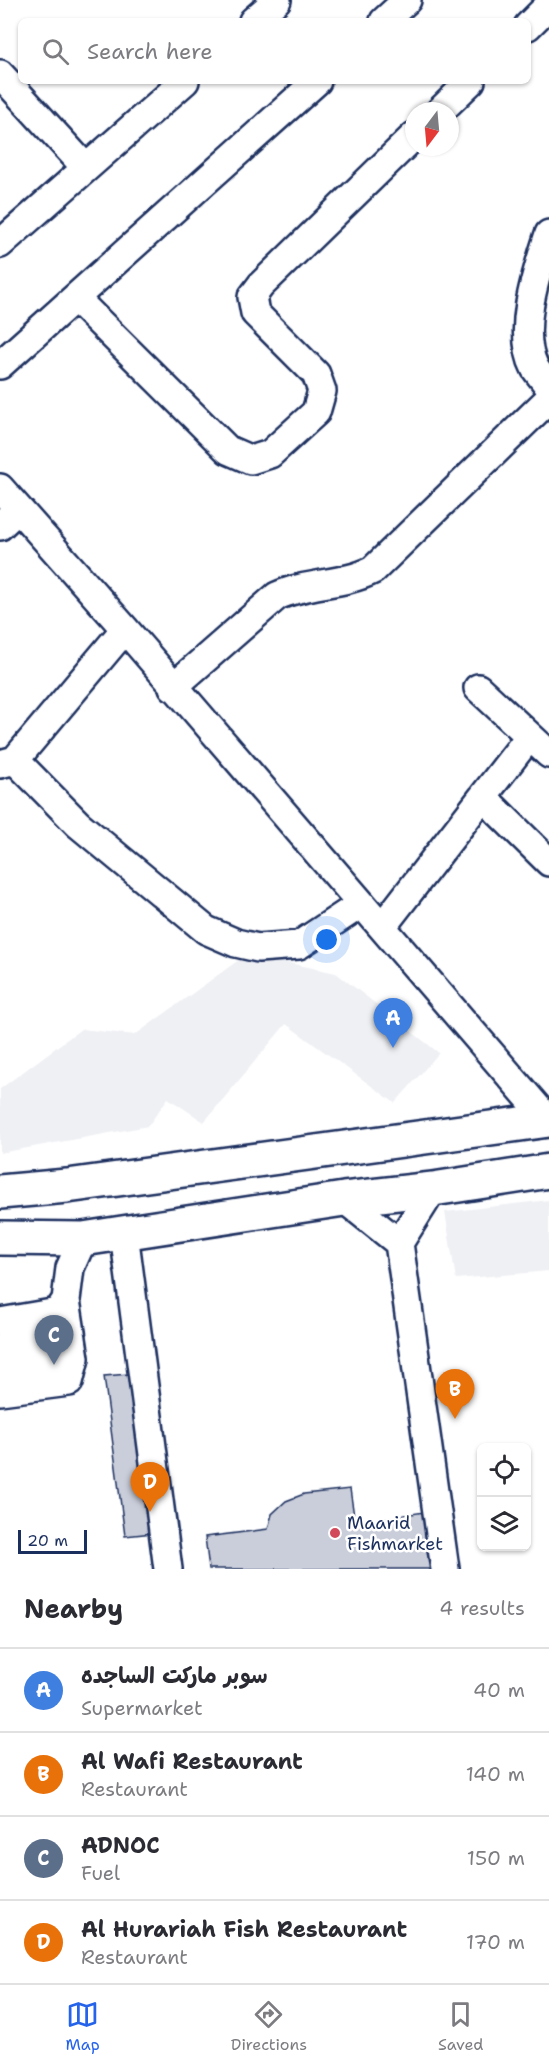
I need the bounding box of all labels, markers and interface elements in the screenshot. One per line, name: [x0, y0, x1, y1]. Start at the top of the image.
search box: [18, 18, 531, 84]
icon: search: [39, 35, 72, 68]
text: Search here: [87, 37, 213, 66]
north arrow: [405, 102, 459, 156]
your location: [312, 925, 341, 954]
pin: A: [374, 998, 412, 1048]
pin: C: [34, 1316, 74, 1365]
pin: B: [436, 1370, 474, 1419]
map controls: [477, 1443, 531, 1551]
button: locate: [477, 1443, 531, 1497]
pin: D: [130, 1462, 170, 1512]
button: layers: [477, 1497, 531, 1551]
place label: Maarid Fishmarket: [347, 1511, 443, 1556]
marker: Maarid Fishmarket: [328, 1526, 342, 1540]
scale bar: [18, 1527, 87, 1554]
text: 20 m: [27, 1530, 68, 1551]
text: Nearby: [24, 1591, 123, 1626]
text: 4 results: [439, 1595, 525, 1621]
text: سوبر ماركت الساجده: [81, 1661, 268, 1690]
text: A: [36, 1677, 51, 1703]
text: 40 m: [473, 1677, 525, 1703]
text: Supermarket: [81, 1695, 203, 1721]
text: Al Wafi Restaurant: [81, 1747, 303, 1776]
text: B: [37, 1761, 50, 1787]
text: 140 m: [466, 1761, 525, 1787]
text: Restaurant: [81, 1776, 188, 1802]
text: ADNOC: [81, 1831, 160, 1860]
text: C: [37, 1845, 50, 1871]
text: 150 m: [467, 1845, 525, 1871]
text: Fuel: [81, 1860, 120, 1886]
text: Al Hurariah Fish Restaurant: [81, 1915, 407, 1944]
text: D: [36, 1929, 51, 1955]
text: 170 m: [466, 1929, 525, 1955]
text: Restaurant: [81, 1944, 188, 1970]
tab: Map: [66, 1998, 100, 2055]
tab: Directions: [231, 1998, 307, 2055]
tab: Saved: [438, 1998, 484, 2055]

